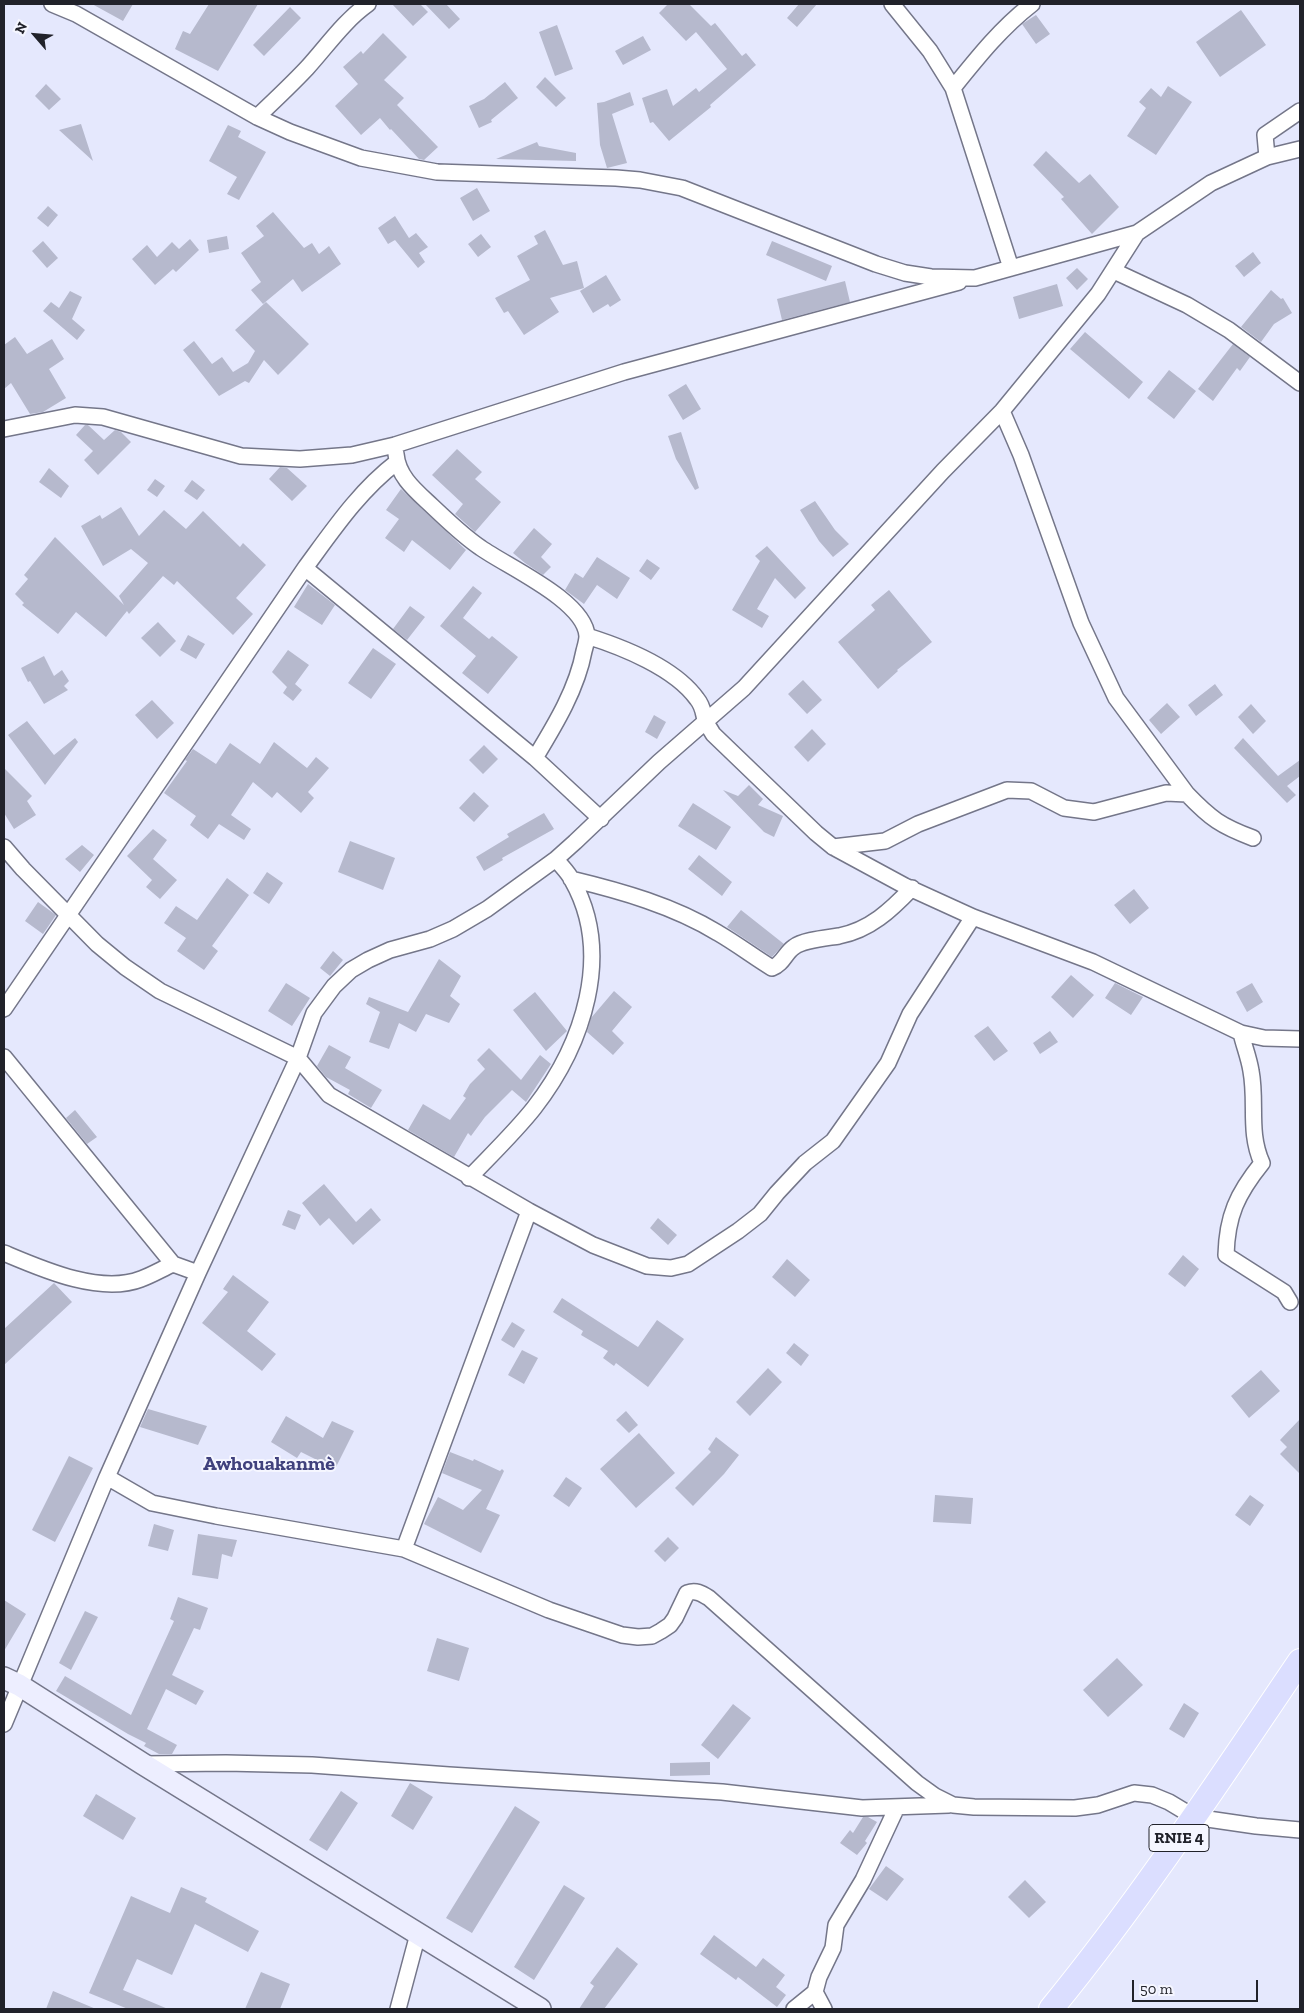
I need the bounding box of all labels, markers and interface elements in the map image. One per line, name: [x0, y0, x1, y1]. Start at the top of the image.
north arrow: [10, 10, 60, 60]
text: N: [11, 19, 31, 37]
district label: Awhouakanmè: [203, 1452, 335, 1476]
road number: RNIE 4: [1149, 1825, 1209, 1852]
scale bar: [1134, 1970, 1260, 2002]
text: 50 m: [1140, 1980, 1173, 1998]

